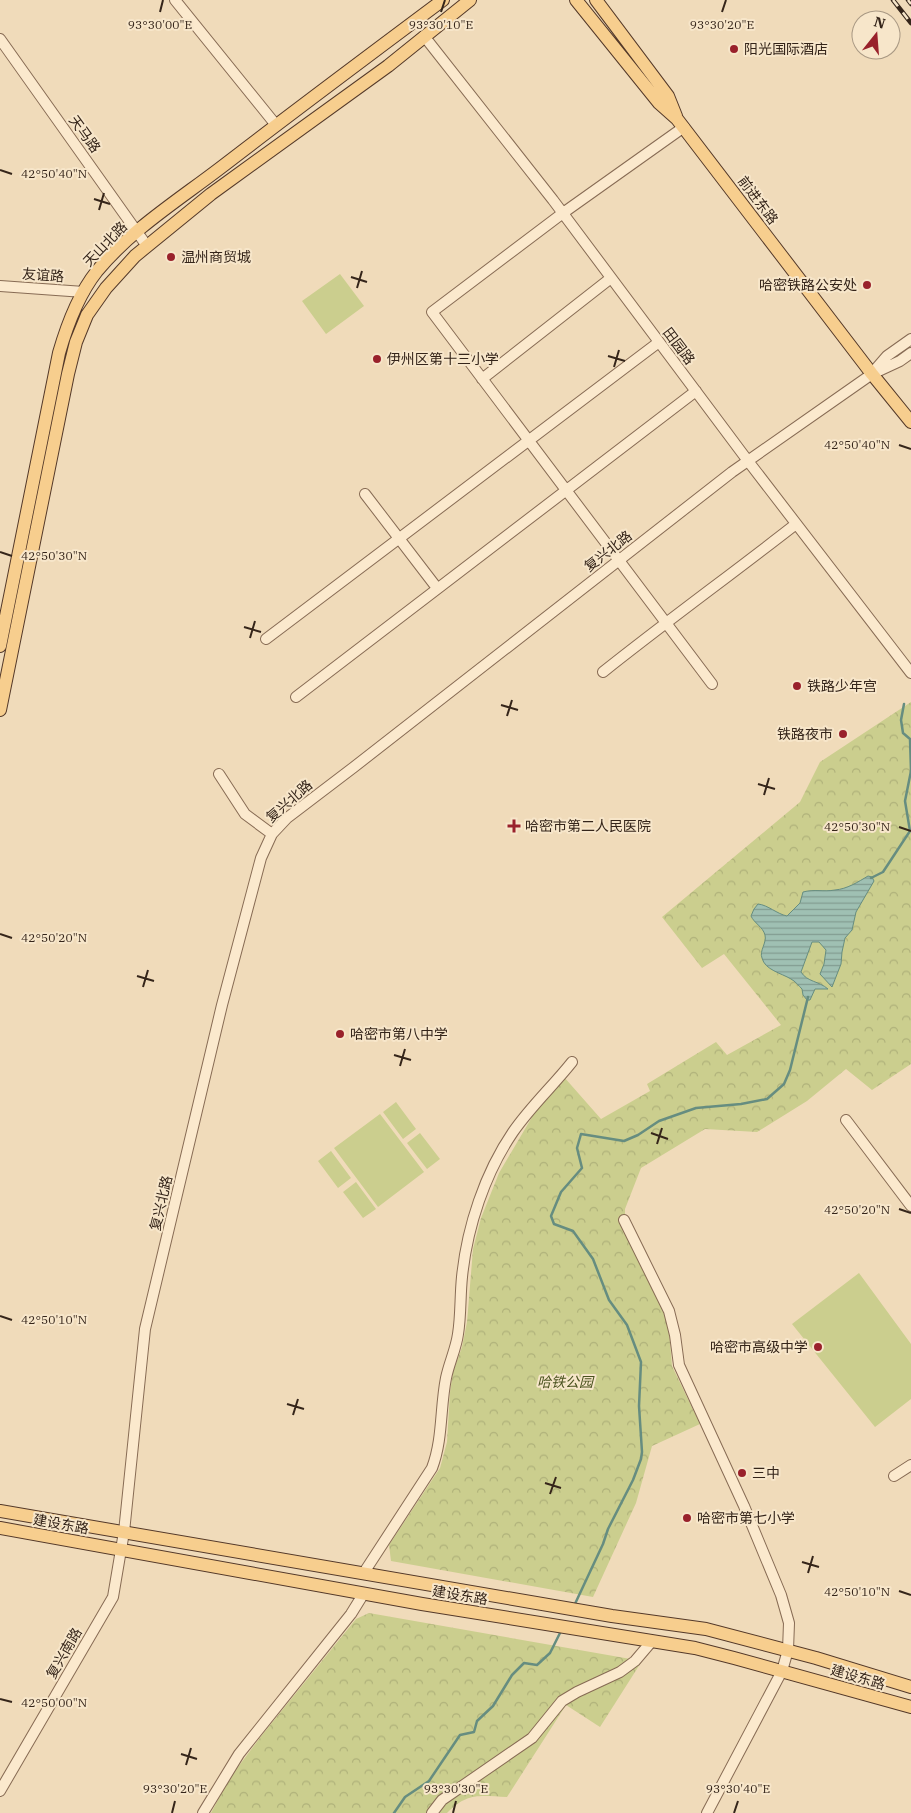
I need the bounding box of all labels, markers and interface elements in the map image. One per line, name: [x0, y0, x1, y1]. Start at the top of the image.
north arrow: [851, 10, 901, 60]
text: N: [872, 12, 888, 33]
text: 93°30'00"E: [128, 17, 192, 32]
text: 93°30'10"E: [409, 17, 473, 32]
text: 93°30'20"E: [690, 17, 754, 32]
place label: 阳光国际酒店: [744, 40, 828, 58]
marker: 阳光国际酒店: [728, 43, 740, 55]
street label: 天马路: [65, 112, 105, 156]
text: 42°50'40"N: [21, 166, 87, 181]
street label: 前进东路: [734, 172, 782, 228]
street label: 天山北路: [79, 218, 131, 270]
place label: 温州商贸城: [181, 248, 251, 266]
marker: 温州商贸城: [165, 251, 177, 263]
street label: 友谊路: [21, 265, 65, 285]
place label: 哈密铁路公安处: [759, 276, 857, 294]
marker: 哈密铁路公安处: [861, 279, 873, 291]
street label: 田园路: [659, 324, 699, 368]
place label: 伊州区第十三小学: [387, 350, 499, 368]
marker: 伊州区第十三小学: [371, 353, 383, 365]
text: 42°50'40"N: [824, 437, 890, 452]
street label: 复兴北路: [580, 527, 636, 575]
text: 42°50'30"N: [21, 548, 87, 563]
place label: 铁路少年宫: [807, 677, 877, 695]
marker: 铁路少年宫: [791, 680, 803, 692]
place label: 铁路夜市: [777, 725, 833, 743]
marker: 铁路夜市: [837, 728, 849, 740]
street label: 复兴北路: [262, 776, 316, 826]
place label: 哈密市第二人民医院: [525, 817, 651, 835]
marker: 哈密市第二人民医院: [507, 819, 521, 833]
text: 42°50'30"N: [824, 819, 890, 834]
text: 42°50'20"N: [21, 930, 87, 945]
place label: 哈密市第八中学: [350, 1025, 448, 1043]
marker: 哈密市第八中学: [334, 1028, 346, 1040]
street label: 复兴北路: [146, 1174, 176, 1232]
text: 42°50'20"N: [824, 1202, 890, 1217]
text: 42°50'10"N: [21, 1312, 87, 1327]
place label: 哈密市高级中学: [710, 1338, 808, 1356]
marker: 哈密市高级中学: [812, 1341, 824, 1353]
park label: 哈铁公园: [537, 1373, 595, 1391]
place label: 三中: [752, 1464, 780, 1482]
marker: 三中: [736, 1467, 748, 1479]
place label: 哈密市第七小学: [697, 1509, 795, 1527]
street label: 建设东路: [32, 1510, 90, 1538]
marker: 哈密市第七小学: [681, 1512, 693, 1524]
street label: 建设东路: [431, 1582, 489, 1608]
text: 42°50'10"N: [824, 1584, 890, 1599]
street label: 复兴南路: [42, 1624, 86, 1682]
street label: 建设东路: [829, 1661, 887, 1693]
text: 42°50'00"N: [21, 1695, 87, 1710]
text: 93°30'20"E: [143, 1781, 207, 1796]
text: 93°30'30"E: [424, 1781, 488, 1796]
text: 93°30'40"E: [706, 1781, 770, 1796]

